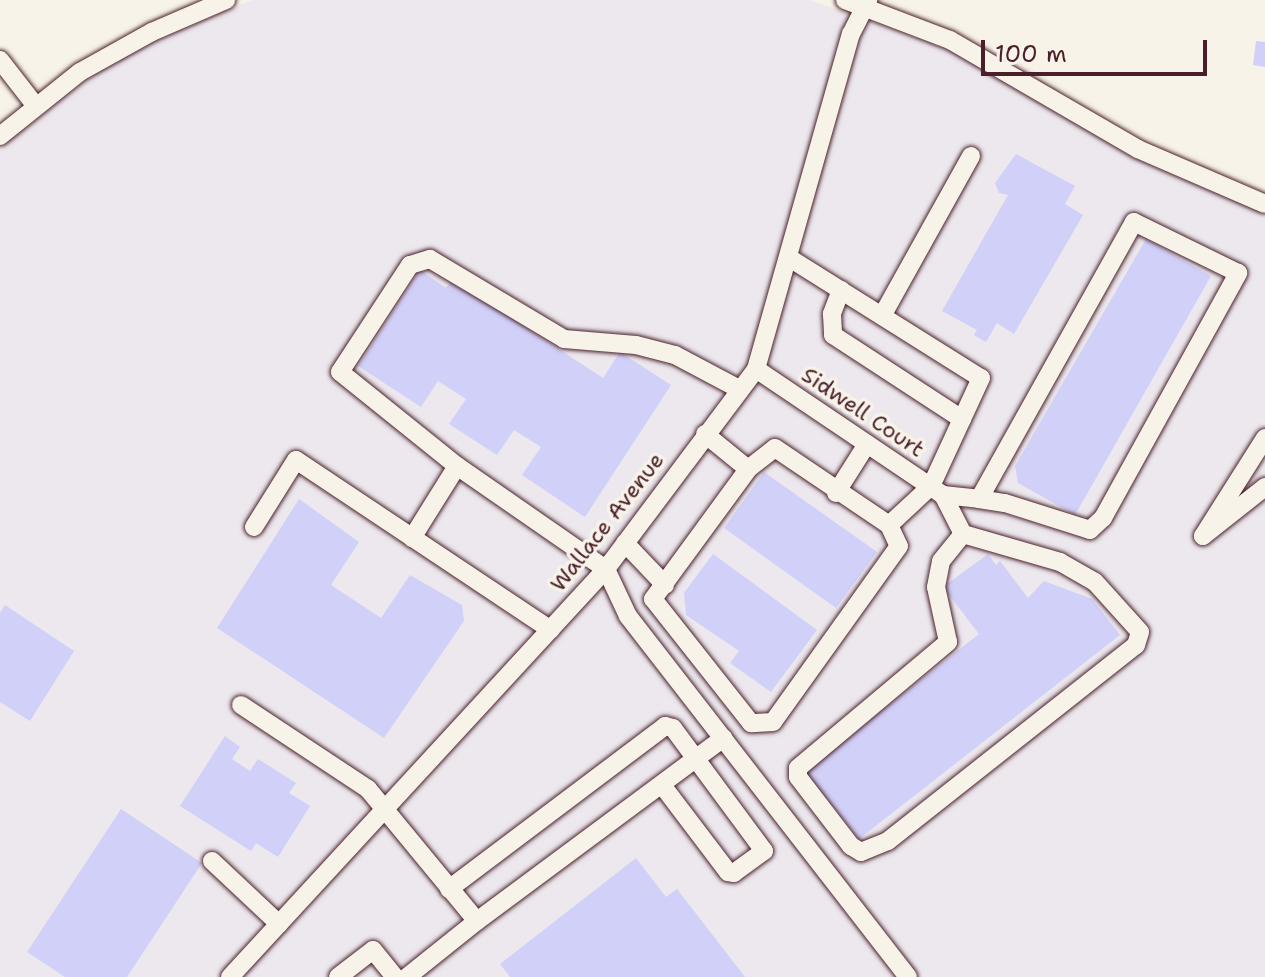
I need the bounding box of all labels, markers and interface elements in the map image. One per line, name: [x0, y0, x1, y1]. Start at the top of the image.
scale bar: [985, 24, 1211, 74]
text: 100 m: [995, 38, 1067, 70]
street label: Sidwell Court: [797, 361, 929, 463]
street label: Wallace Avenue: [545, 447, 669, 597]

